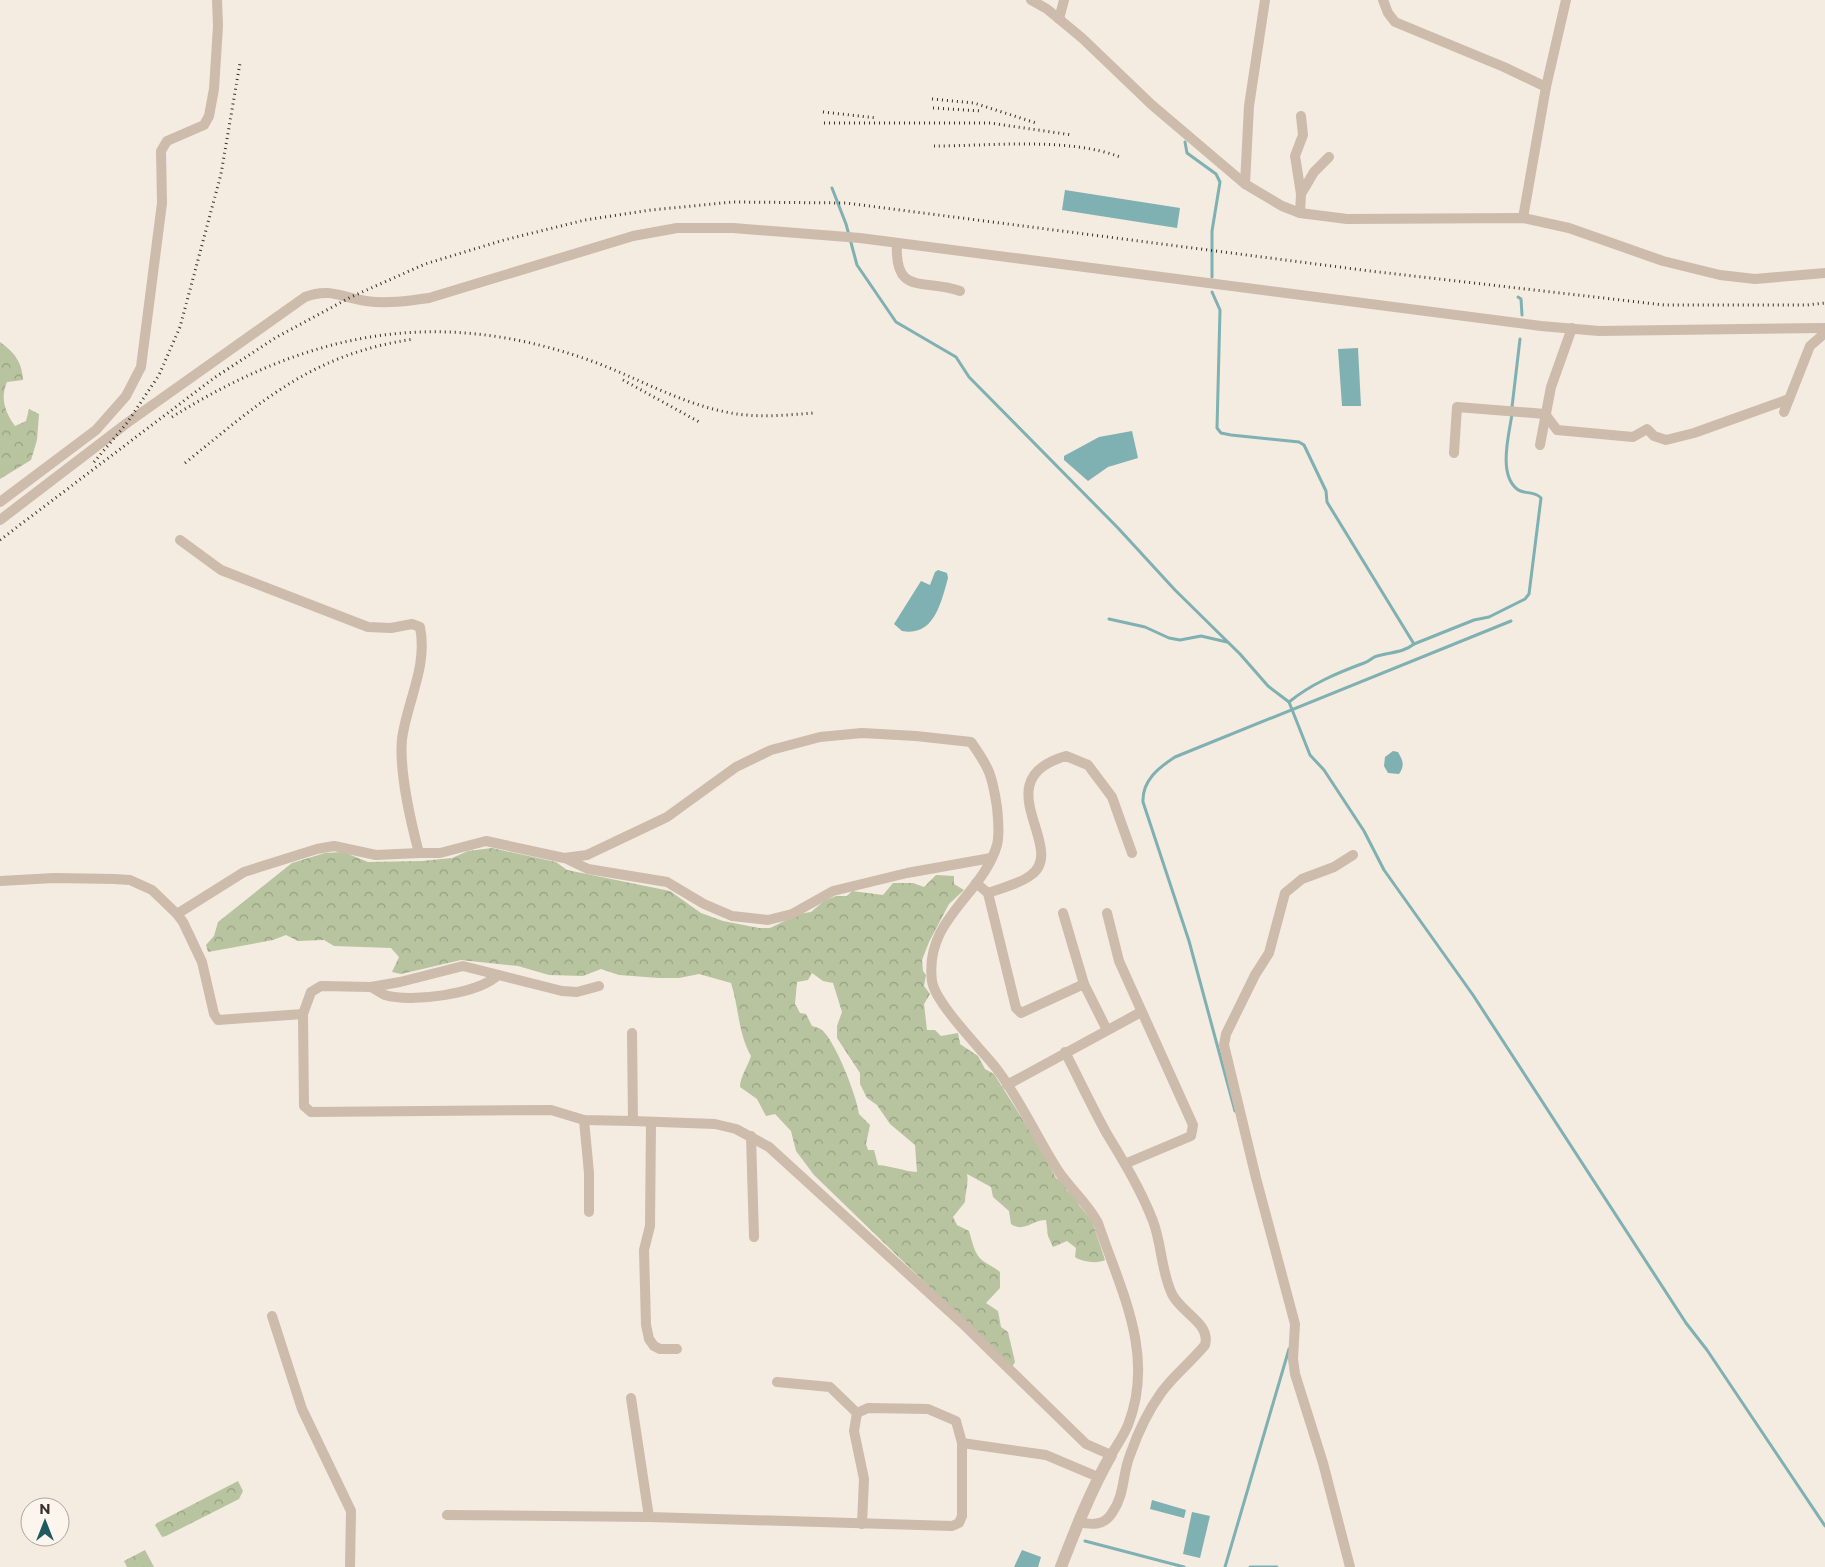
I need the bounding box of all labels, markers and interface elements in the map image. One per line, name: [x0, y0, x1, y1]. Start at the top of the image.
north arrow: [20, 1497, 70, 1547]
text: N: [39, 1500, 51, 1518]

